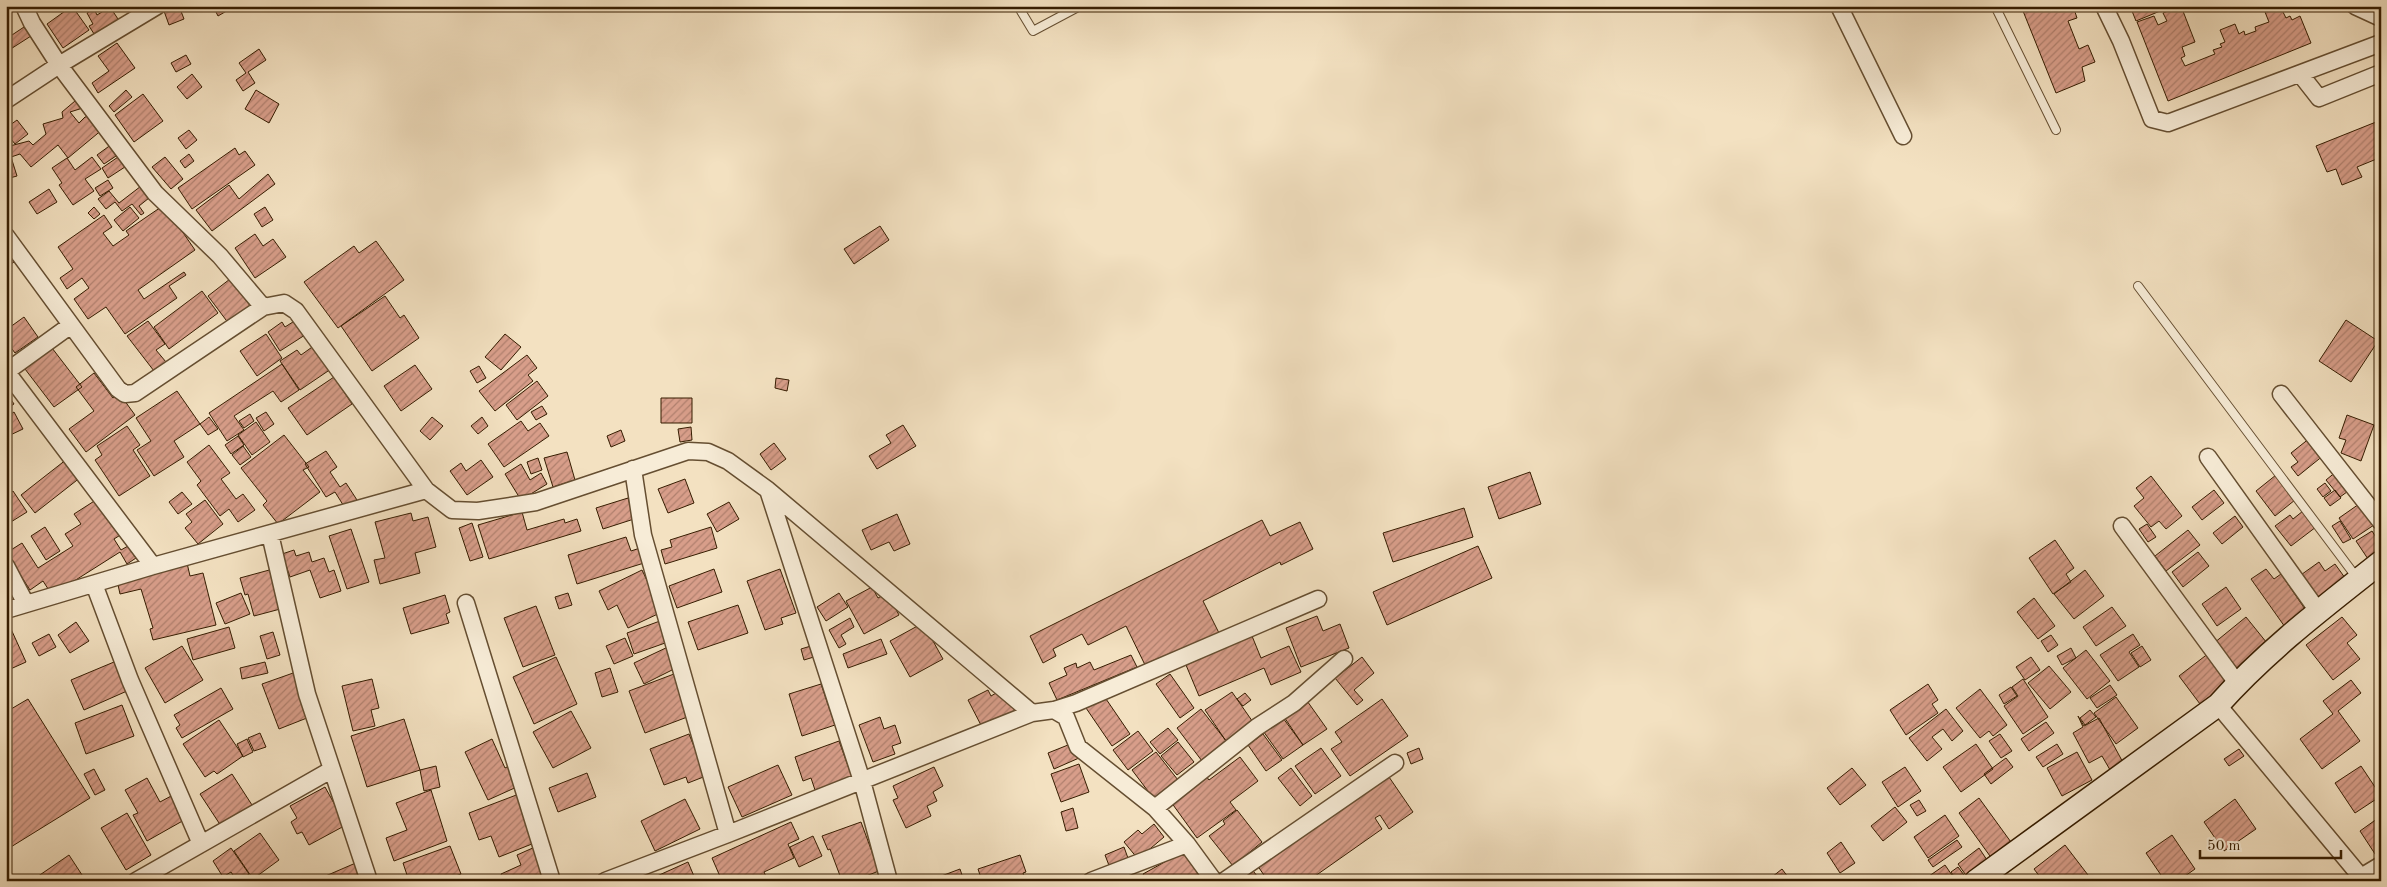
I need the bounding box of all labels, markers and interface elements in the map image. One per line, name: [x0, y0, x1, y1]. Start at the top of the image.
scale bar: [2200, 827, 2341, 859]
text: 50 m: [2207, 839, 2241, 854]

